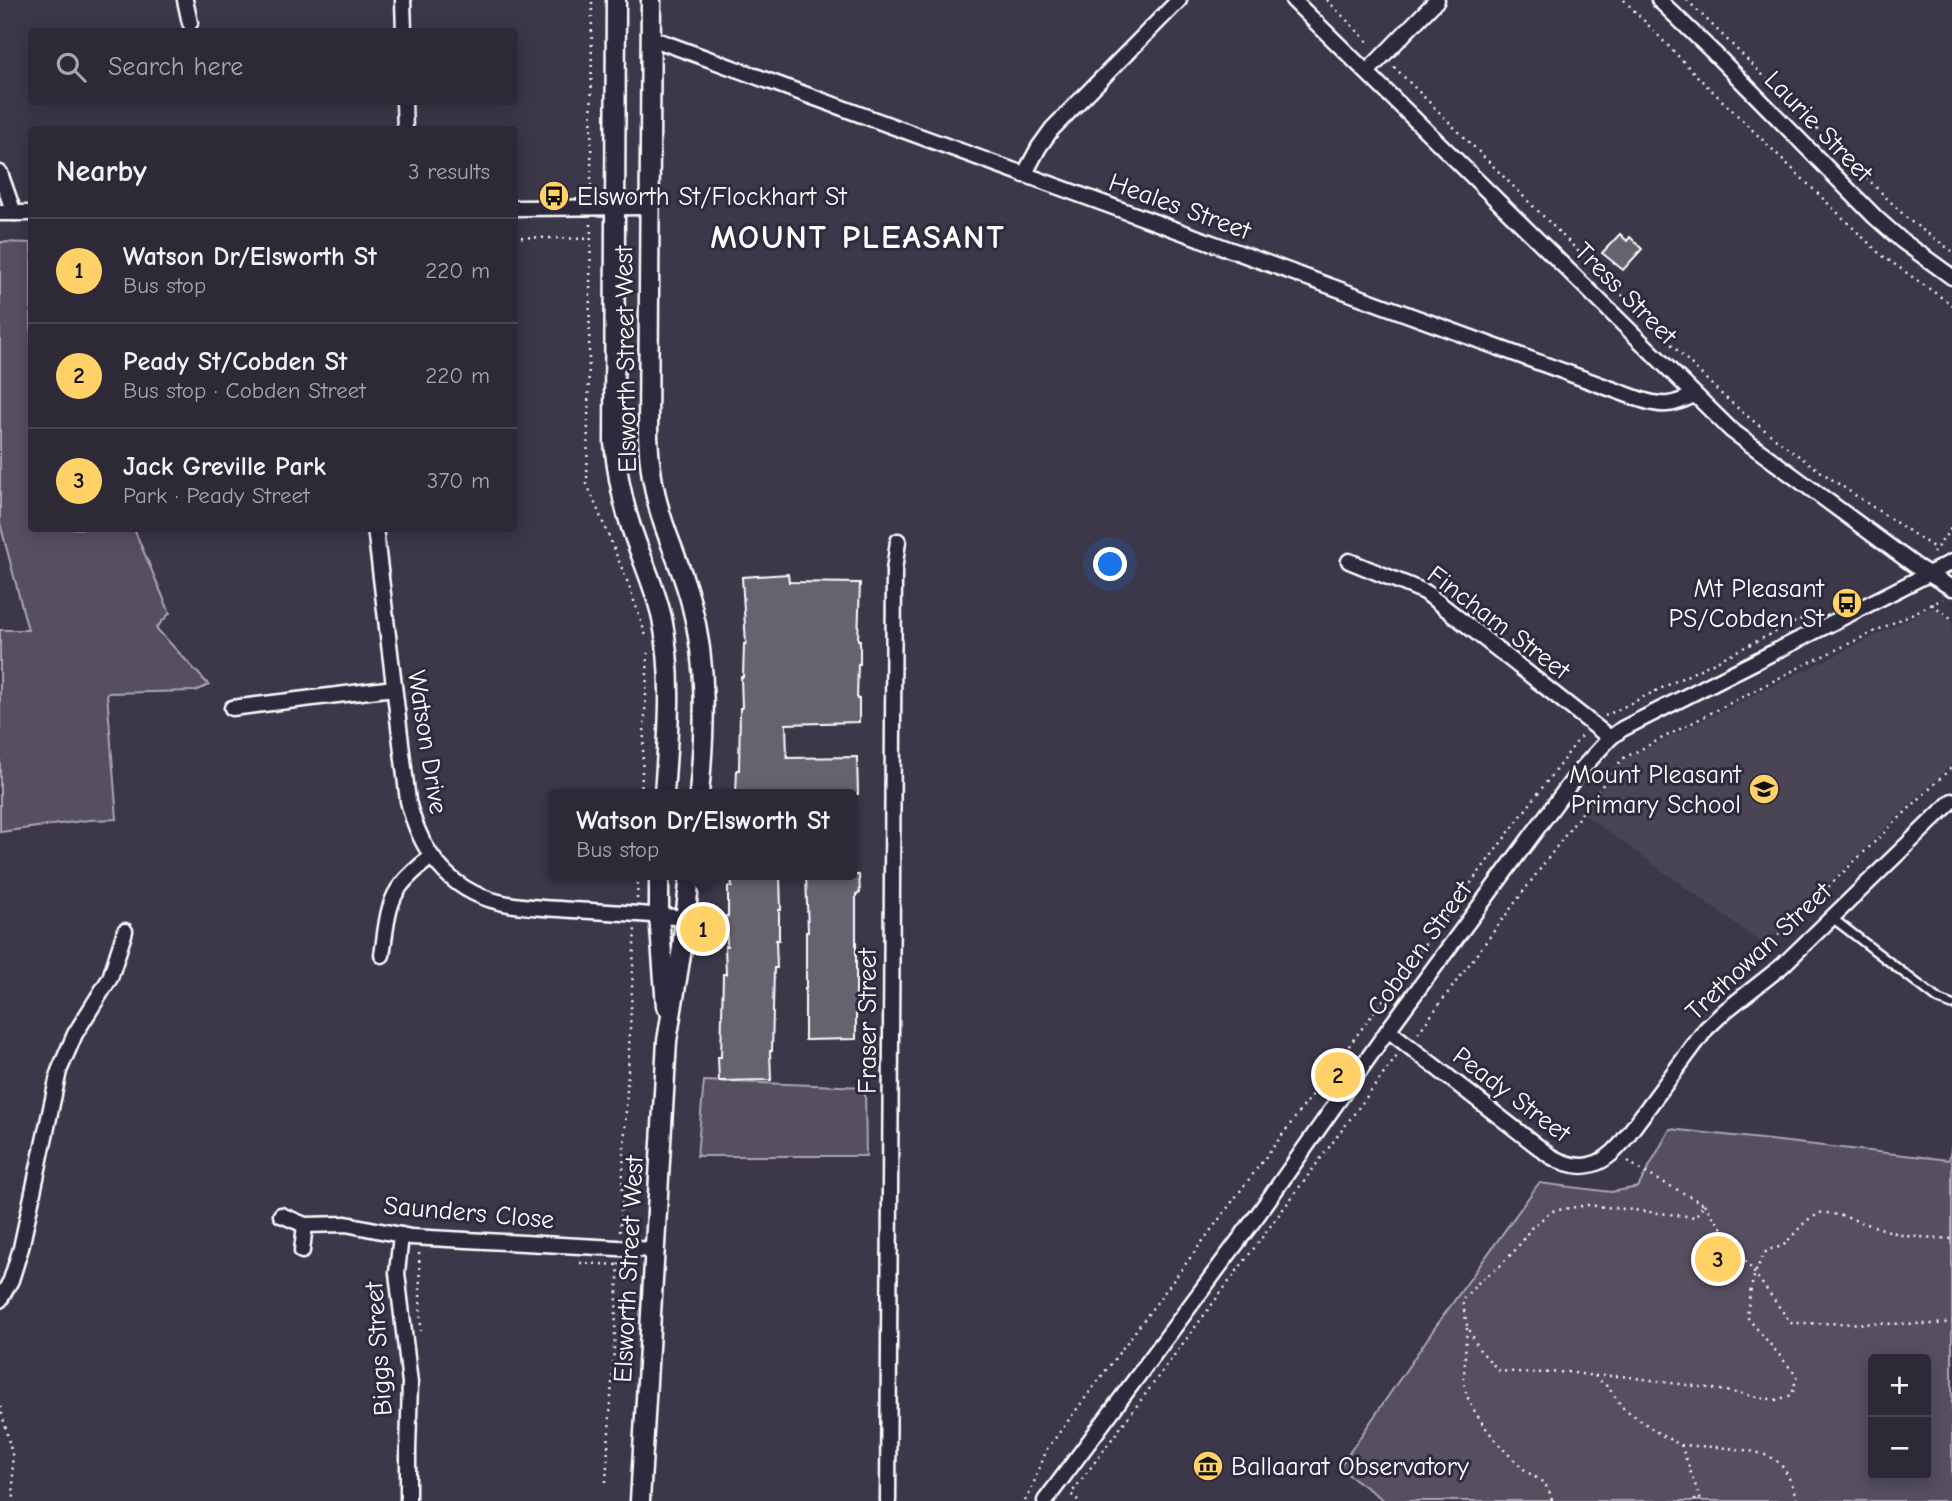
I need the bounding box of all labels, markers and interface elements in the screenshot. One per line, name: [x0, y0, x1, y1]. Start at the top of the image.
search box: [28, 28, 518, 105]
icon: search: [52, 48, 90, 86]
text: Search here: [108, 52, 243, 82]
street label: Laurie Street: [1758, 65, 1880, 189]
text: Nearby: [56, 154, 147, 189]
text: 3 results: [408, 158, 490, 185]
street label: Heales Street: [1105, 167, 1256, 247]
bus stop icon: Elsworth St/Flockhart St: [537, 179, 571, 213]
place label: Elsworth St/Flockhart St: [577, 182, 848, 212]
district label: MOUNT PLEASANT: [710, 218, 1006, 256]
street label: Tress Street: [1568, 236, 1684, 352]
text: Watson Dr/Elsworth St: [123, 242, 377, 272]
street label: Elsworth Street West: [609, 244, 643, 473]
text: 1: [74, 257, 84, 284]
text: 220 m: [425, 257, 490, 284]
text: Bus stop: [123, 272, 206, 299]
text: Peady St/Cobden St: [123, 347, 347, 377]
text: 2: [73, 362, 85, 389]
text: 220 m: [425, 362, 490, 389]
text: Bus stop · Cobden Street: [123, 377, 366, 404]
text: Jack Greville Park: [123, 452, 326, 482]
text: 3: [73, 467, 85, 494]
text: 370 m: [427, 467, 490, 494]
text: Park · Peady Street: [123, 482, 310, 509]
your location: [1093, 547, 1127, 581]
street label: Fincham Street: [1421, 560, 1577, 687]
place label: Mt Pleasant PS/Cobden St: [1668, 574, 1826, 634]
bus stop icon: Mt Pleasant PS/Cobden St: [1830, 586, 1864, 620]
street label: Watson Drive: [401, 668, 453, 816]
place label: Mount Pleasant Primary School: [1569, 760, 1743, 820]
school or university icon: Mount Pleasant Primary School: [1747, 772, 1781, 806]
popup: [549, 789, 857, 880]
text: Watson Dr/Elsworth St: [576, 806, 830, 836]
text: Bus stop: [576, 836, 659, 863]
street label: Cobden Street: [1361, 874, 1479, 1022]
street label: Trethowan Street: [1680, 876, 1839, 1027]
pin: 1: [680, 903, 726, 955]
street label: Fraser Street: [853, 946, 883, 1094]
street label: Peady Street: [1447, 1041, 1577, 1150]
pin: 2: [1315, 1049, 1361, 1101]
street label: Elsworth Street West: [608, 1153, 650, 1383]
street label: Saunders Close: [382, 1191, 555, 1235]
pin: 3: [1695, 1233, 1741, 1285]
street label: Biggs Street: [359, 1279, 399, 1417]
map controls: [1868, 1354, 1931, 1480]
button: +: [1868, 1354, 1931, 1417]
button: −: [1868, 1417, 1931, 1480]
museum icon: Ballaarat Observatory: [1191, 1449, 1225, 1483]
place label: Ballaarat Observatory: [1231, 1452, 1469, 1482]

